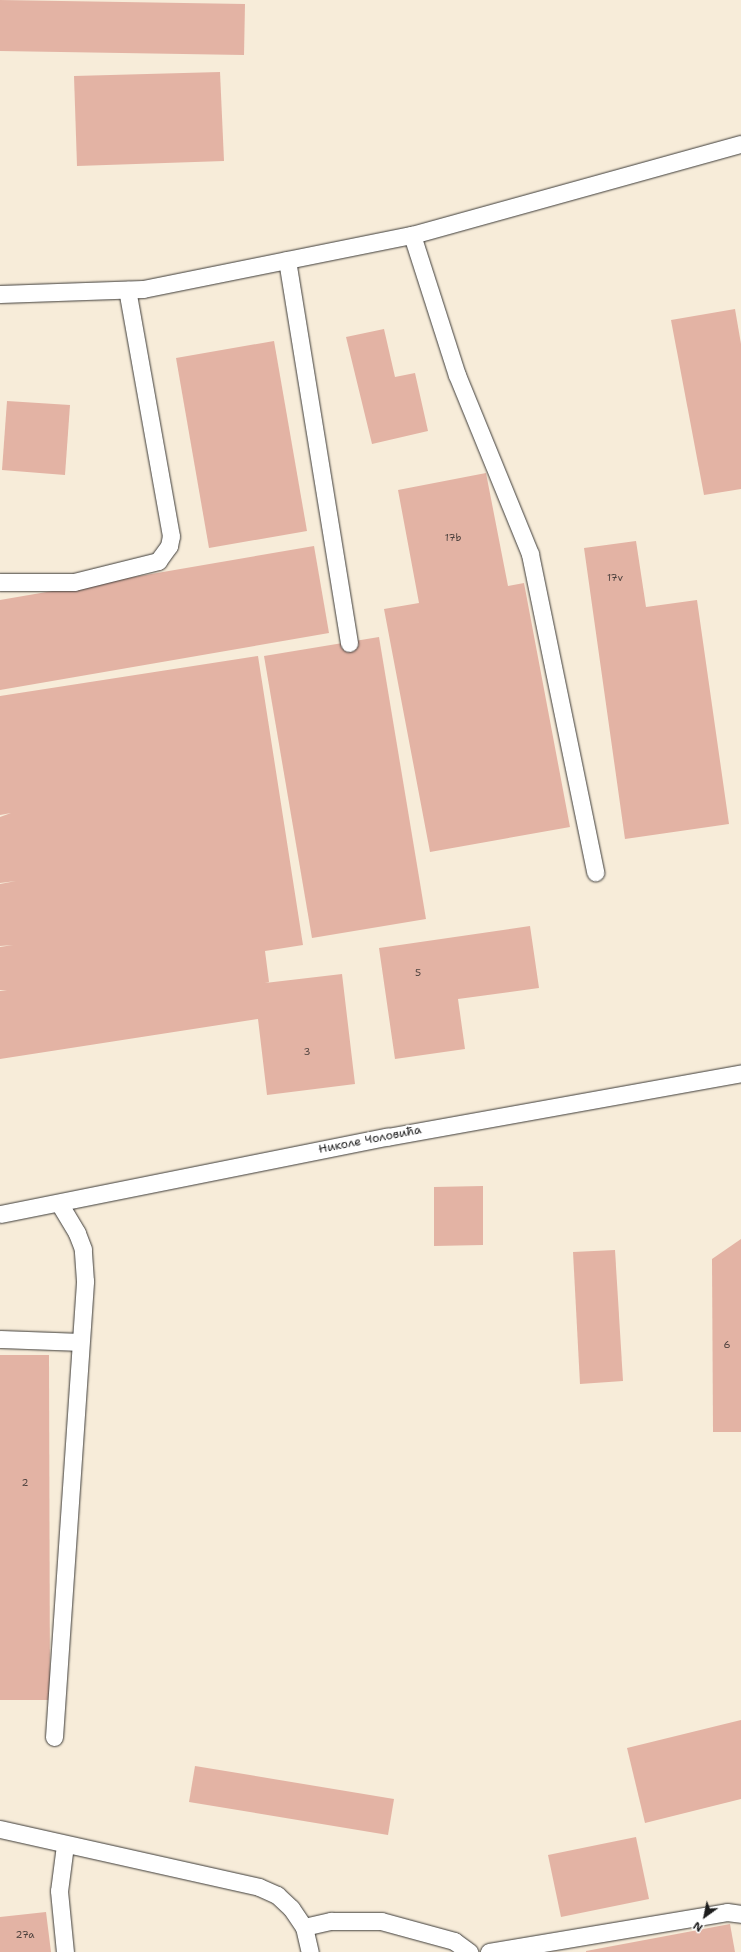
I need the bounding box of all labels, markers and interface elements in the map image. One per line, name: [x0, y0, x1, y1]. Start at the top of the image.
house number: 17b: [445, 532, 461, 544]
house number: 17v: [607, 572, 623, 584]
house number: 5: [415, 967, 421, 979]
house number: 3: [304, 1046, 310, 1058]
street label: Николе Чоловића: [317, 1123, 423, 1157]
house number: 6: [724, 1339, 730, 1351]
house number: 2: [22, 1477, 28, 1489]
north arrow: [685, 1896, 725, 1936]
text: N: [690, 1918, 706, 1935]
house number: 27a: [15, 1929, 35, 1941]

